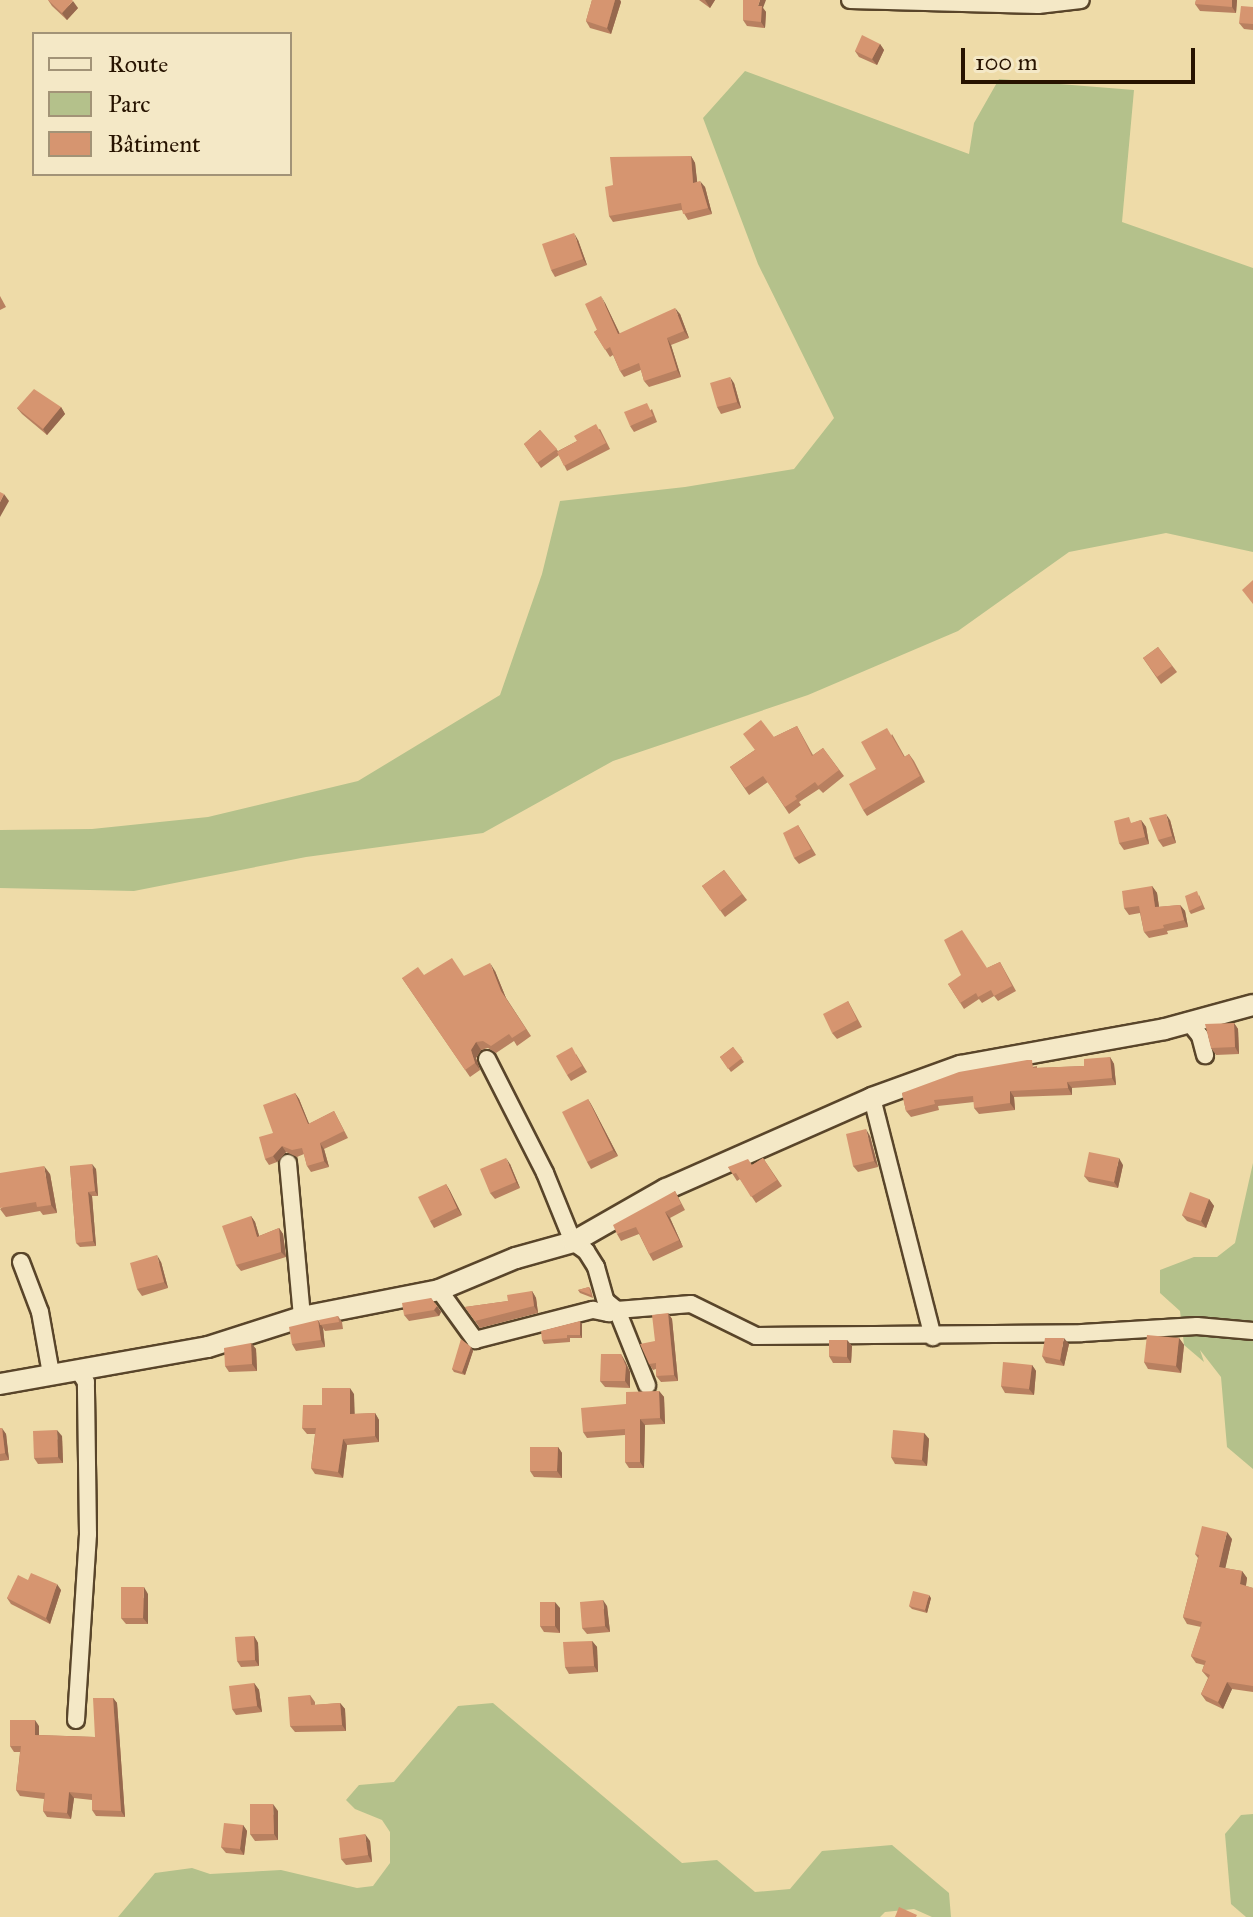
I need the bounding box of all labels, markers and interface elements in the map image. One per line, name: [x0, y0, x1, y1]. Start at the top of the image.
legend: [32, 32, 292, 176]
scale bar: [965, 32, 1199, 82]
text: 100 m: [975, 47, 1038, 77]
text: Route: [108, 49, 168, 79]
text: Parc: [108, 89, 150, 119]
text: Bâtiment: [108, 129, 201, 159]

